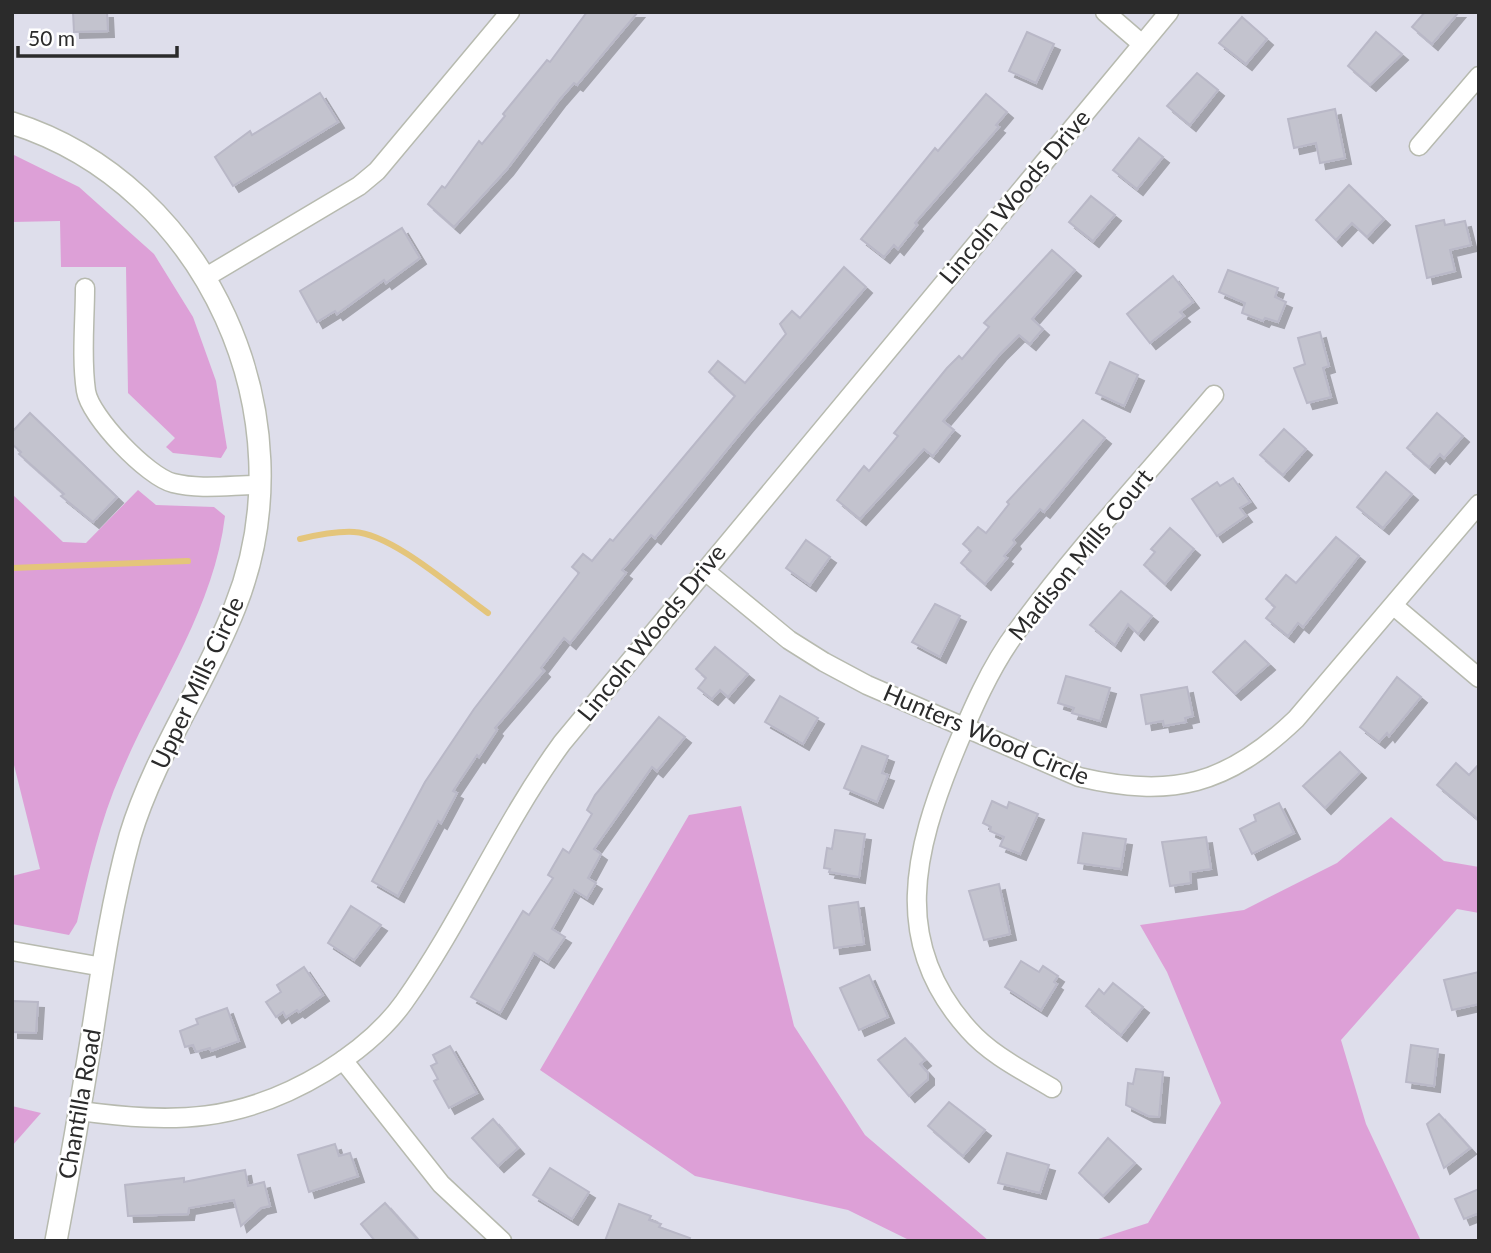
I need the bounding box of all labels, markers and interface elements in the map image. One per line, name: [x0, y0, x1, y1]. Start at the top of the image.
scale bar: [18, 14, 177, 58]
text: 50 m: [28, 25, 75, 50]
street label: Lincoln Woods Drive: [932, 103, 1095, 289]
street label: Madison Mills Court: [1002, 462, 1158, 646]
street label: Lincoln Woods Drive: [571, 538, 731, 726]
street label: Upper Mills Circle: [144, 592, 249, 773]
street label: Hunters Wood Circle: [879, 677, 1094, 790]
street label: Chantilla Road: [51, 1026, 106, 1181]

